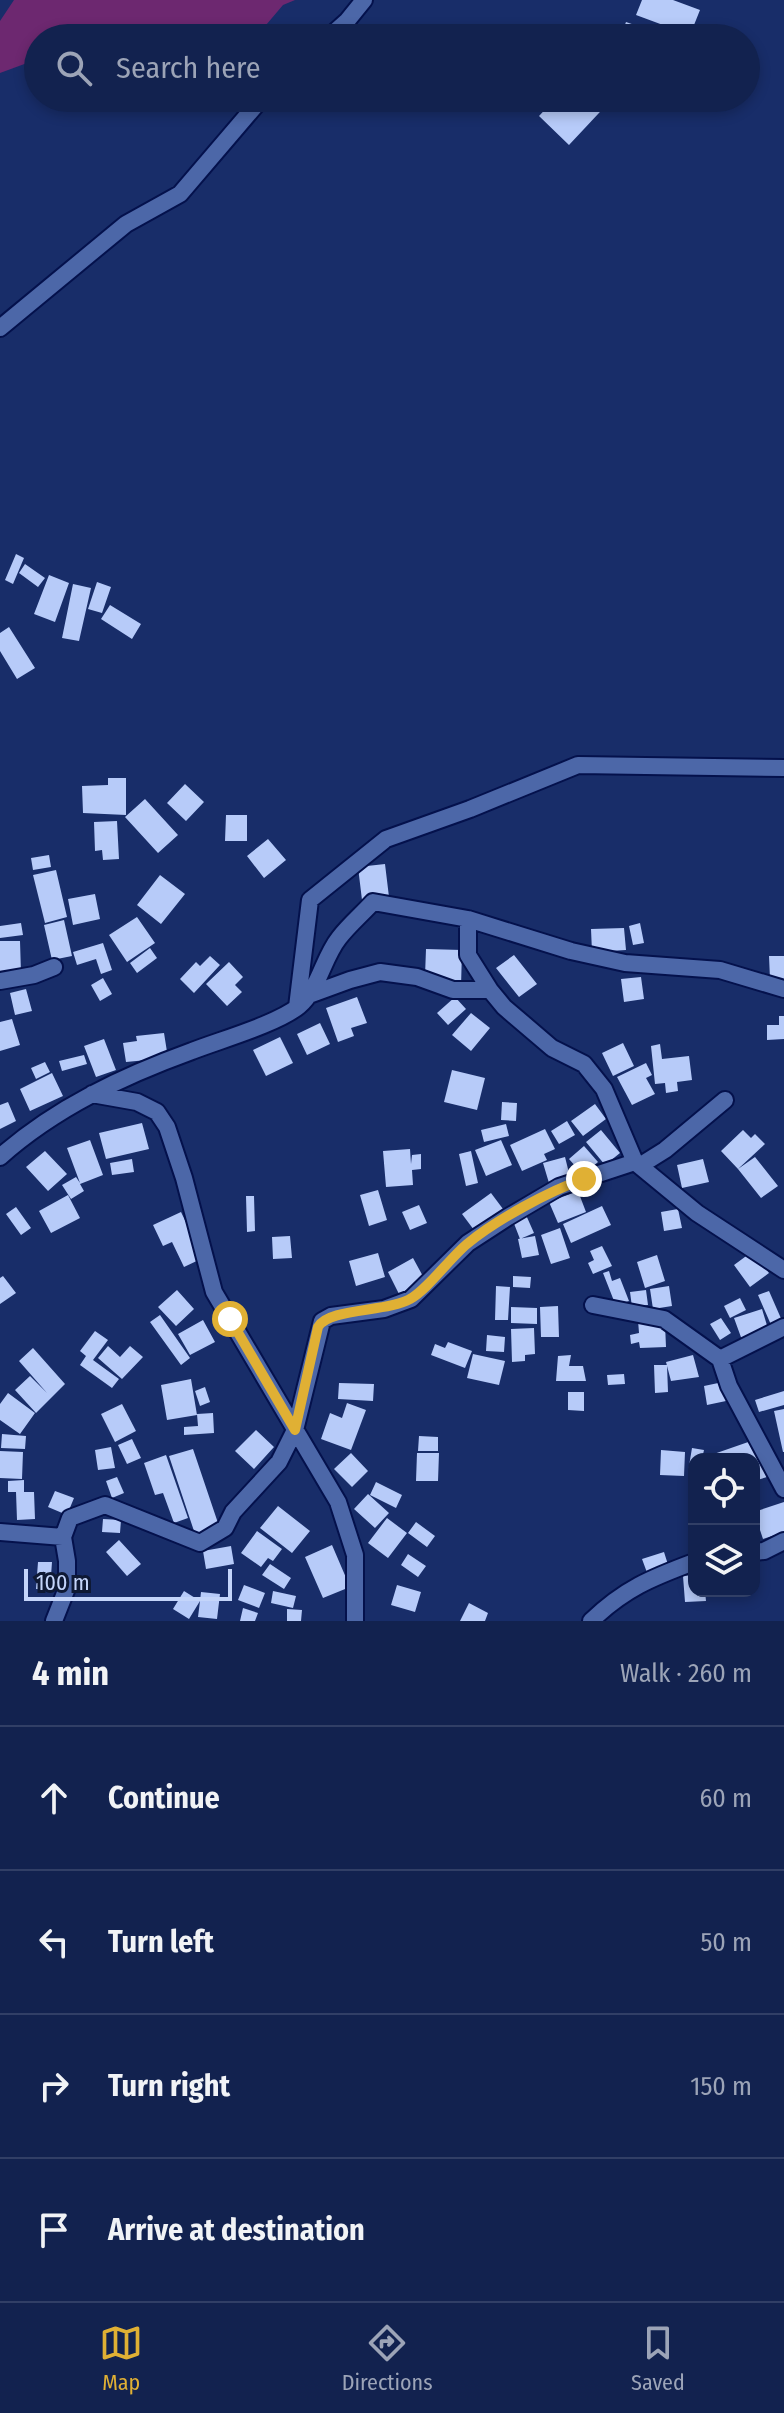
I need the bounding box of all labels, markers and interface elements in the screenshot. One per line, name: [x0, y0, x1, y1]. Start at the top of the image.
search box: [24, 24, 760, 112]
icon: search: [52, 46, 96, 90]
text: Search here: [116, 50, 261, 86]
route end: [566, 1161, 602, 1197]
route start: [212, 1301, 248, 1337]
map controls: [688, 1453, 760, 1597]
button: locate: [688, 1453, 760, 1525]
button: layers: [688, 1525, 760, 1597]
scale bar: [24, 1565, 232, 1601]
text: 100 m: [36, 1569, 90, 1596]
text: 4 min: [32, 1653, 109, 1694]
text: Walk · 260 m: [620, 1658, 752, 1689]
icon: ahead: [32, 1776, 76, 1820]
text: Continue: [108, 1780, 220, 1816]
text: 60 m: [699, 1783, 752, 1814]
icon: left: [32, 1920, 76, 1964]
text: Turn left: [108, 1924, 214, 1960]
text: 50 m: [700, 1927, 752, 1958]
icon: right: [32, 2064, 76, 2108]
text: Turn right: [108, 2068, 230, 2104]
text: 150 m: [690, 2071, 752, 2102]
icon: arrive: [32, 2208, 76, 2252]
text: Arrive at destination: [108, 2212, 365, 2248]
tab: Map: [99, 2321, 143, 2396]
tab: Directions: [342, 2321, 433, 2396]
tab: Saved: [631, 2321, 685, 2396]

